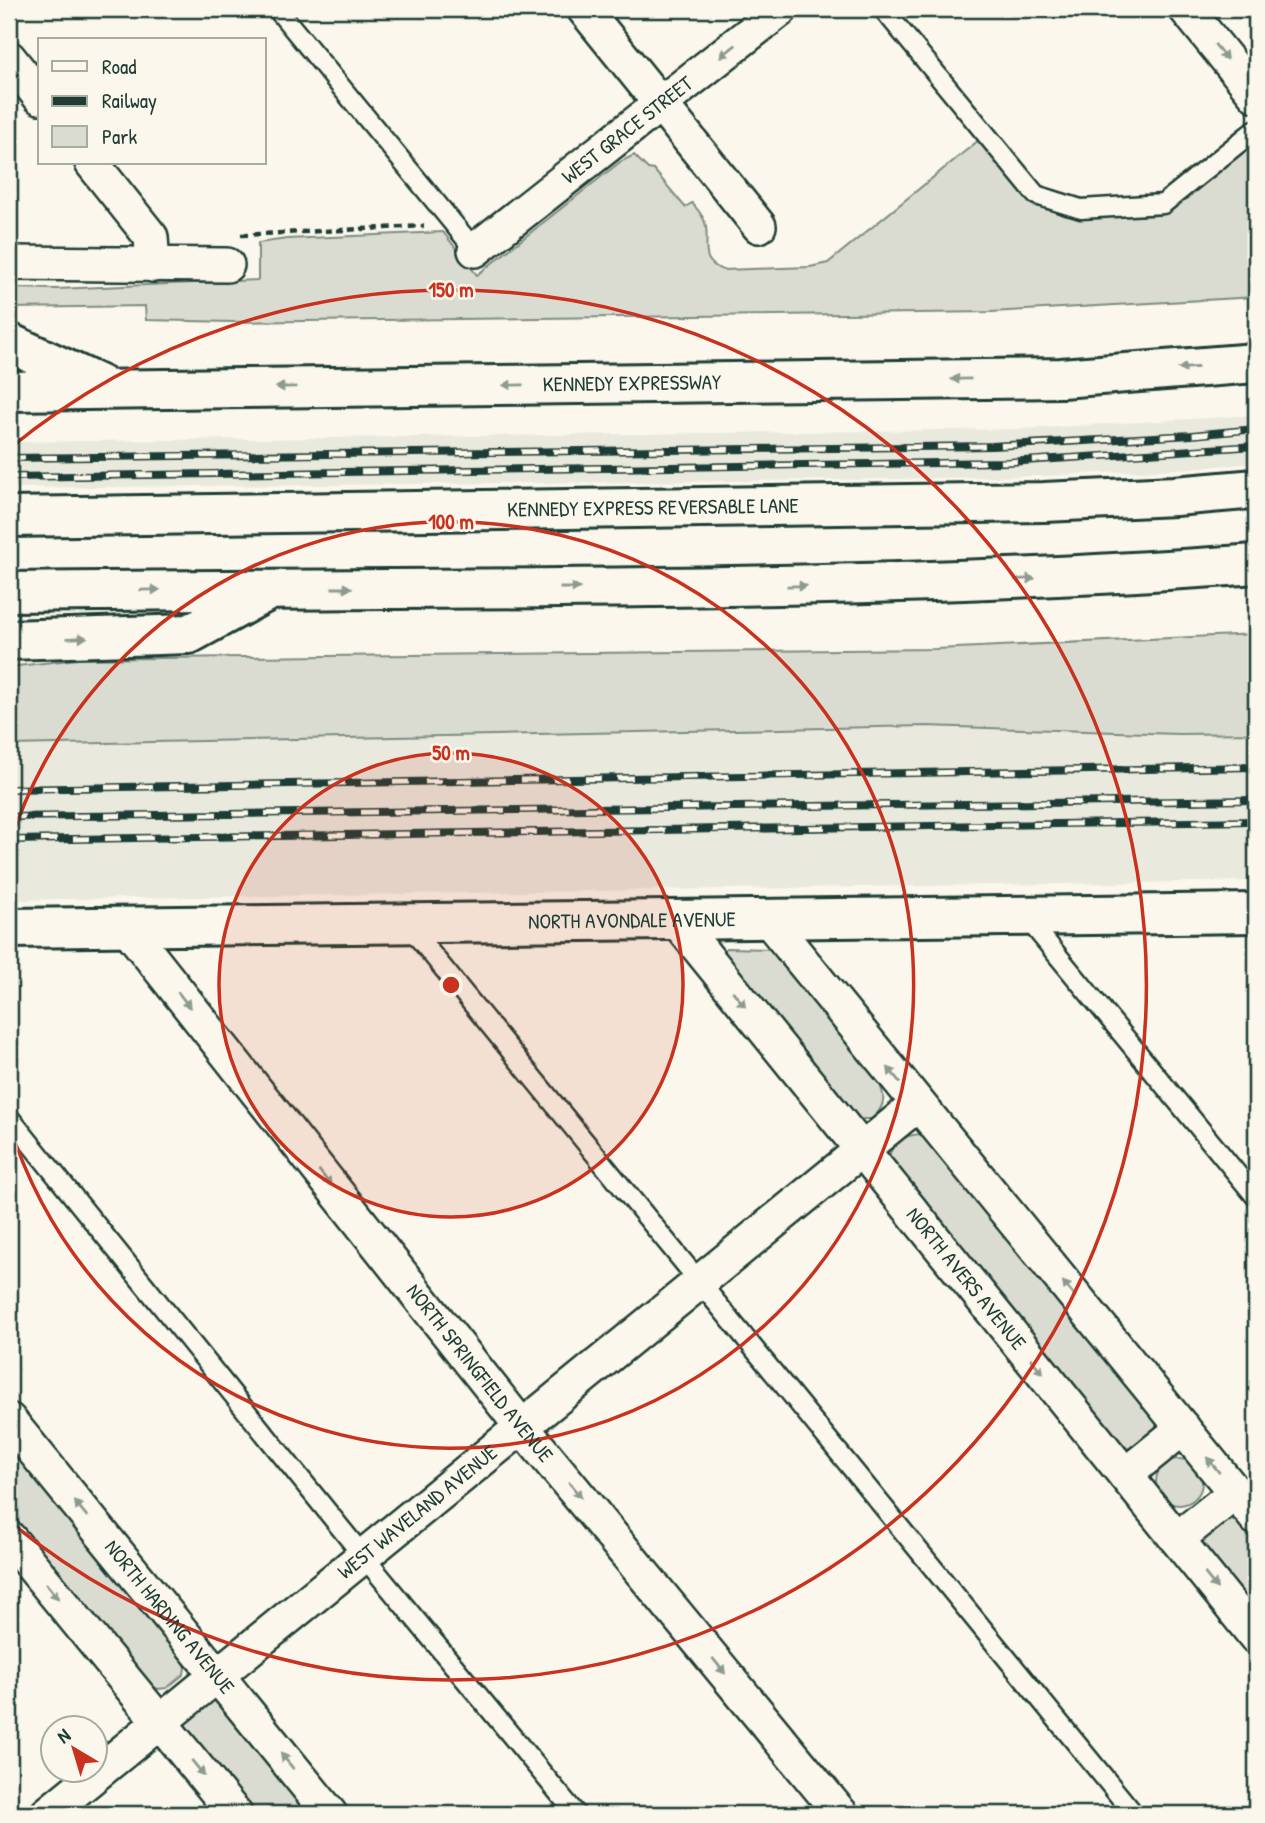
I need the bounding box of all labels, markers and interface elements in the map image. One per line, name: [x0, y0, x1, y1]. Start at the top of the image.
legend: [38, 38, 266, 164]
one-way arrow: [1213, 43, 1228, 60]
one-way arrow: [719, 44, 737, 58]
text: Road: [102, 52, 136, 81]
street label: WEST GRACE STREET: [555, 68, 700, 190]
text: Railway: [102, 86, 157, 115]
text: Park: [102, 122, 137, 151]
text: 150 m: [428, 275, 474, 304]
one-way arrow: [1177, 363, 1199, 374]
street label: KENNEDY EXPRESSWAY: [542, 367, 722, 398]
one-way arrow: [950, 374, 972, 385]
one-way arrow: [502, 379, 524, 391]
one-way arrow: [274, 382, 296, 393]
street label: KENNEDY EXPRESS REVERSABLE LANE: [507, 491, 799, 524]
text: 100 m: [428, 507, 474, 536]
one-way arrow: [1014, 574, 1036, 585]
one-way arrow: [786, 580, 808, 591]
one-way arrow: [331, 582, 353, 594]
one-way arrow: [559, 582, 581, 594]
one-way arrow: [140, 584, 162, 596]
one-way arrow: [66, 632, 88, 643]
text: 50 m: [432, 738, 470, 767]
street label: NORTH AVONDALE AVENUE: [528, 904, 736, 936]
centre of rings: [439, 973, 463, 997]
one-way arrow: [732, 989, 747, 1007]
one-way arrow: [176, 991, 191, 1009]
one-way arrow: [887, 1066, 902, 1083]
one-way arrow: [318, 1169, 333, 1187]
street label: NORTH AVERS AVENUE: [900, 1201, 1033, 1356]
street label: NORTH SPRINGFIELD AVENUE: [400, 1277, 560, 1468]
one-way arrow: [1062, 1280, 1077, 1297]
one-way arrow: [1029, 1358, 1044, 1375]
street label: WEST WAVELAND AVENUE: [331, 1438, 503, 1585]
one-way arrow: [1206, 1456, 1221, 1473]
one-way arrow: [567, 1480, 582, 1498]
one-way arrow: [74, 1501, 89, 1519]
street label: NORTH HARDING AVENUE: [98, 1533, 241, 1700]
one-way arrow: [1203, 1572, 1218, 1589]
one-way arrow: [44, 1582, 59, 1599]
one-way arrow: [711, 1657, 726, 1674]
north arrow: [38, 1714, 108, 1784]
text: N: [52, 1722, 76, 1749]
one-way arrow: [280, 1753, 295, 1770]
one-way arrow: [190, 1760, 205, 1777]

